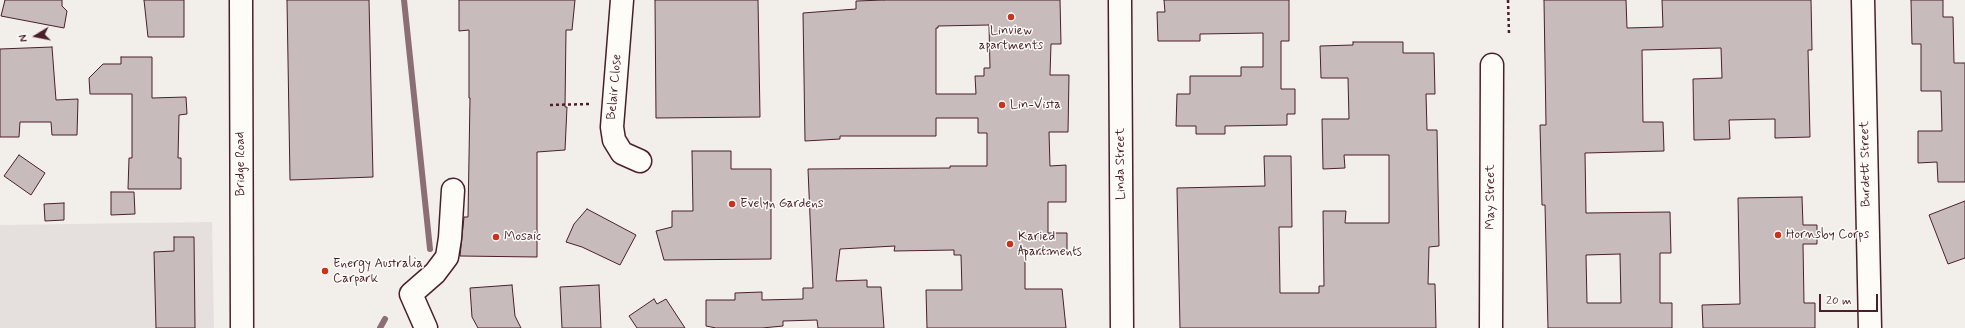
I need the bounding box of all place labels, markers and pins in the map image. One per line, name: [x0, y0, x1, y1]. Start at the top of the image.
marker: Linview apartments: [1006, 12, 1016, 22]
place label: Linview apartments: [979, 23, 1043, 54]
place label: Lin-Vista: [1010, 97, 1061, 113]
marker: Lin-Vista: [997, 100, 1007, 110]
place label: Evelyn Gardens: [740, 196, 824, 212]
marker: Evelyn Gardens: [727, 199, 737, 209]
place label: Hornsby Corps: [1786, 227, 1869, 243]
place label: Mosaic: [504, 229, 541, 245]
place label: Karied Apartments: [1018, 229, 1082, 260]
marker: Hornsby Corps: [1773, 230, 1783, 240]
marker: Mosaic: [491, 232, 501, 242]
marker: Karied Apartments: [1005, 239, 1015, 249]
place label: Energy Australia Carpark: [333, 256, 423, 287]
marker: Energy Australia Carpark: [320, 266, 330, 276]

